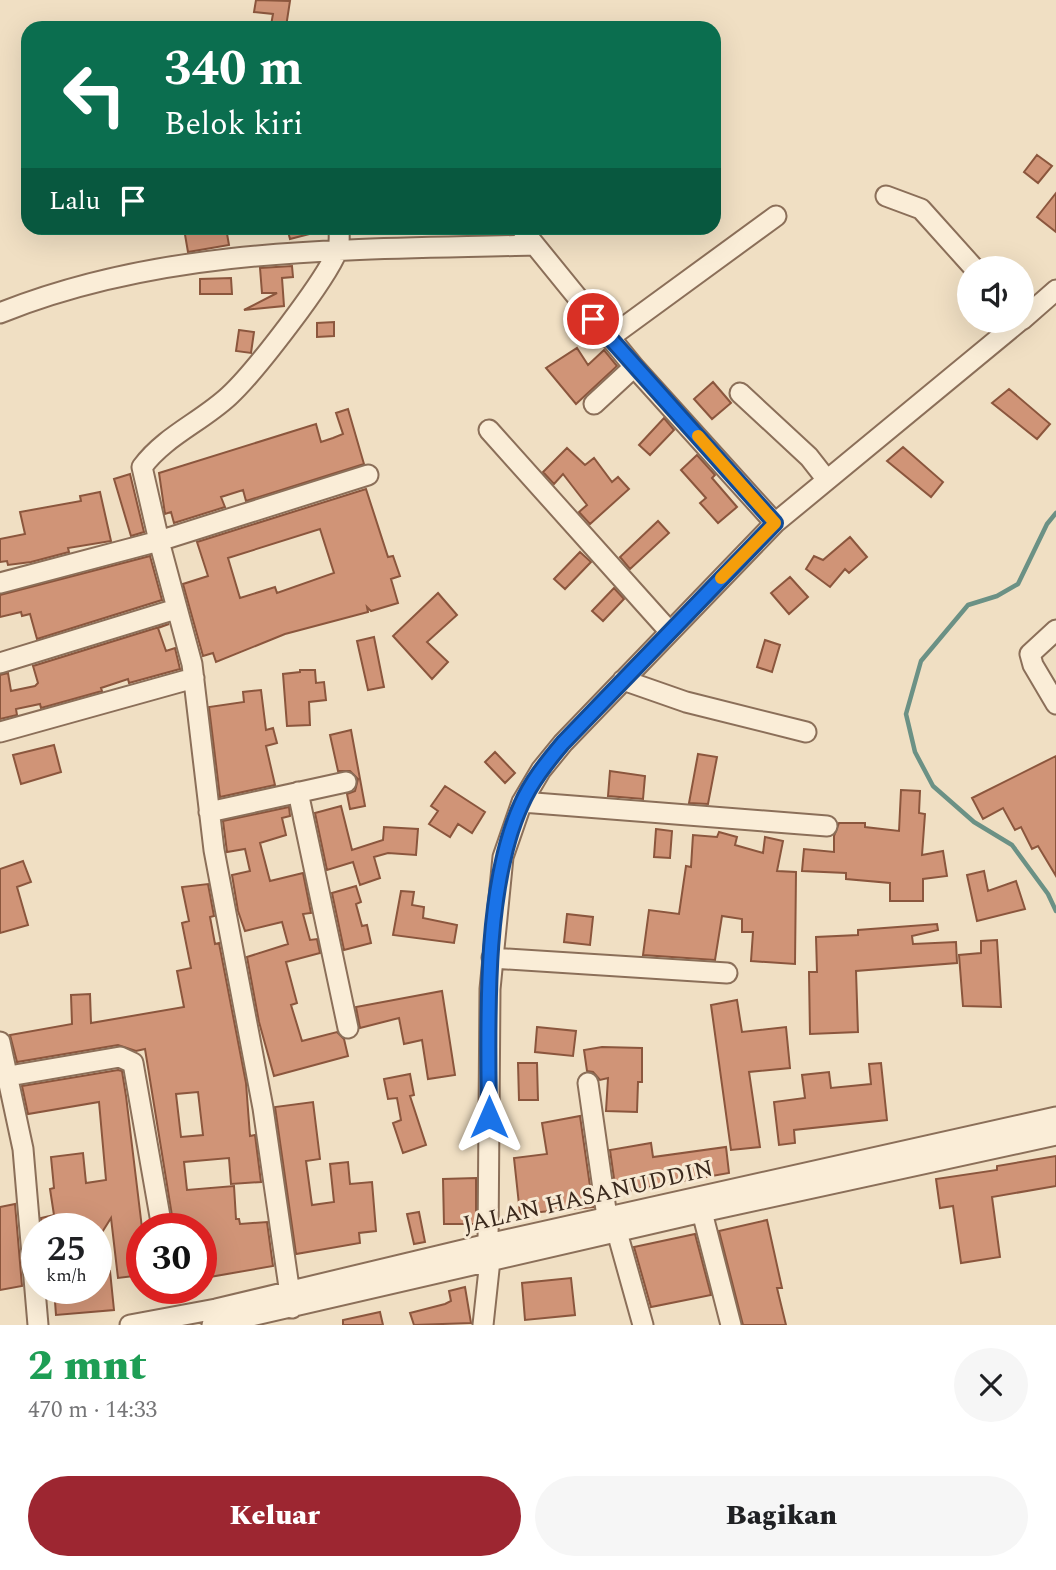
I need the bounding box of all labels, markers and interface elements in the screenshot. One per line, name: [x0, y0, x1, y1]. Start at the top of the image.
text: 340 m: [164, 32, 303, 107]
icon: left: [49, 49, 140, 140]
text: Belok kiri: [164, 100, 303, 149]
text: Lalu: [49, 181, 100, 221]
icon: arrive: [114, 182, 152, 220]
map controls: [957, 256, 1034, 333]
button: sound: [957, 256, 1034, 333]
pin: [563, 289, 623, 349]
icon: arrive: [574, 300, 612, 338]
position arrow: [452, 1080, 526, 1154]
street label: JALAN HASANUDDIN: [459, 1151, 717, 1243]
speed limit sign: 30: [126, 1213, 217, 1304]
text: 25: [47, 1223, 86, 1276]
text: km/h: [46, 1262, 87, 1289]
text: 2 mnt: [28, 1335, 147, 1398]
button: close: [954, 1348, 1028, 1422]
text: 470 m · 14:33: [28, 1393, 157, 1428]
button: Keluar: [28, 1476, 521, 1556]
button: Bagikan: [535, 1476, 1028, 1556]

